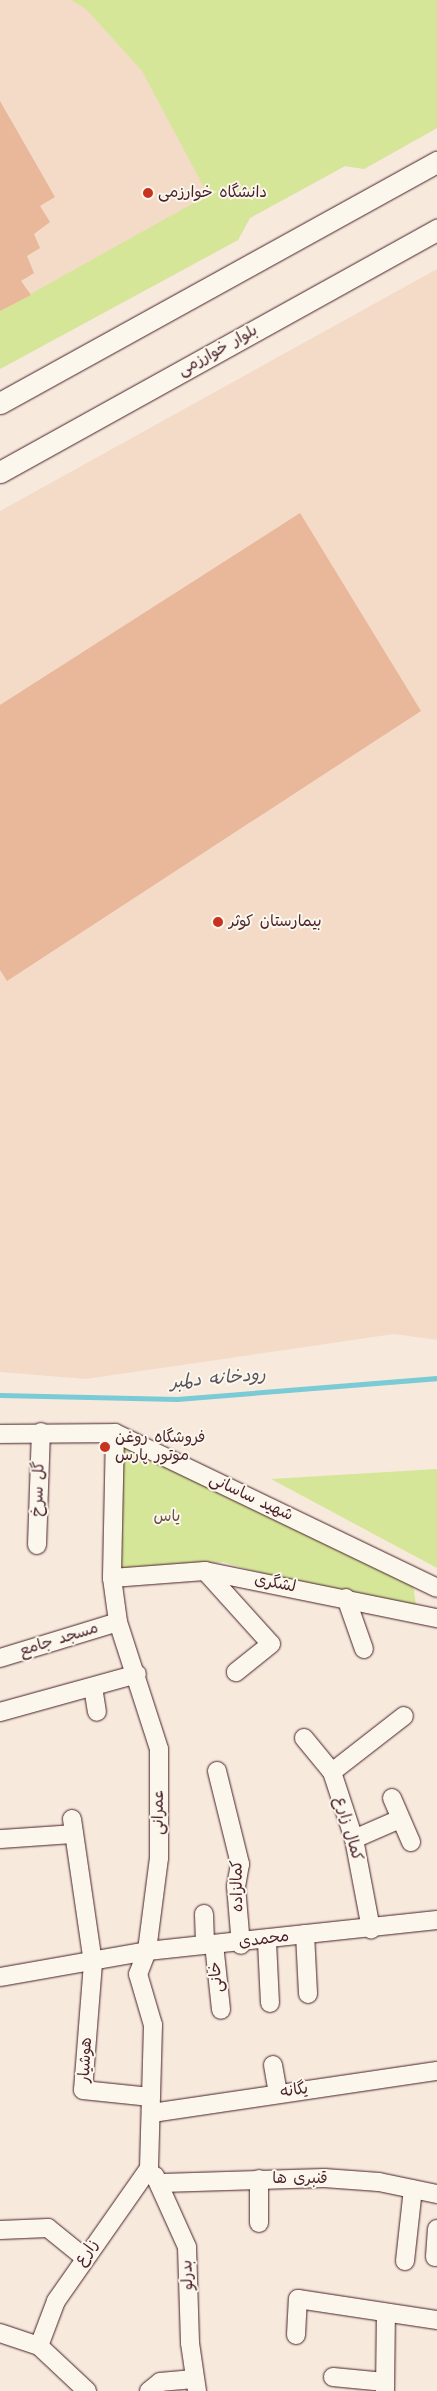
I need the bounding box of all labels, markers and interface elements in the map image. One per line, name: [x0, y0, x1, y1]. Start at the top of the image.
place label: دانشگاه خوارزمی: [158, 183, 267, 203]
marker: دانشگاه خوارزمی: [142, 187, 154, 199]
street label: بلوار خوارزمی: [175, 321, 261, 381]
place label: بیمارستان کوثر: [229, 912, 322, 932]
marker: بیمارستان کوثر: [211, 915, 225, 929]
water label: رودخانه دلمبر: [169, 1365, 267, 1395]
place label: فروشگاه روغن موتور پارس: [115, 1428, 205, 1466]
marker: فروشگاه روغن موتور پارس: [99, 1441, 111, 1453]
street label: گل سرخ: [28, 1461, 50, 1517]
street label: شهید ساسانی: [206, 1470, 296, 1526]
park label: یاس: [153, 1507, 181, 1527]
street label: لشگری: [253, 1571, 297, 1597]
street label: مسجد جامع: [17, 1619, 101, 1661]
street label: عمرانی: [149, 1789, 169, 1835]
street label: کمال زارع: [330, 1795, 366, 1863]
street label: کمالزاده: [228, 1860, 248, 1912]
street label: محمدی: [238, 1927, 290, 1953]
street label: خانی: [206, 1961, 228, 1993]
street label: هوشیار: [75, 2037, 97, 2083]
street label: یگانه: [279, 2080, 309, 2102]
street label: قنبری ها: [272, 2169, 328, 2189]
street label: زارع: [71, 2236, 103, 2270]
street label: بدرلو: [178, 2259, 198, 2291]

